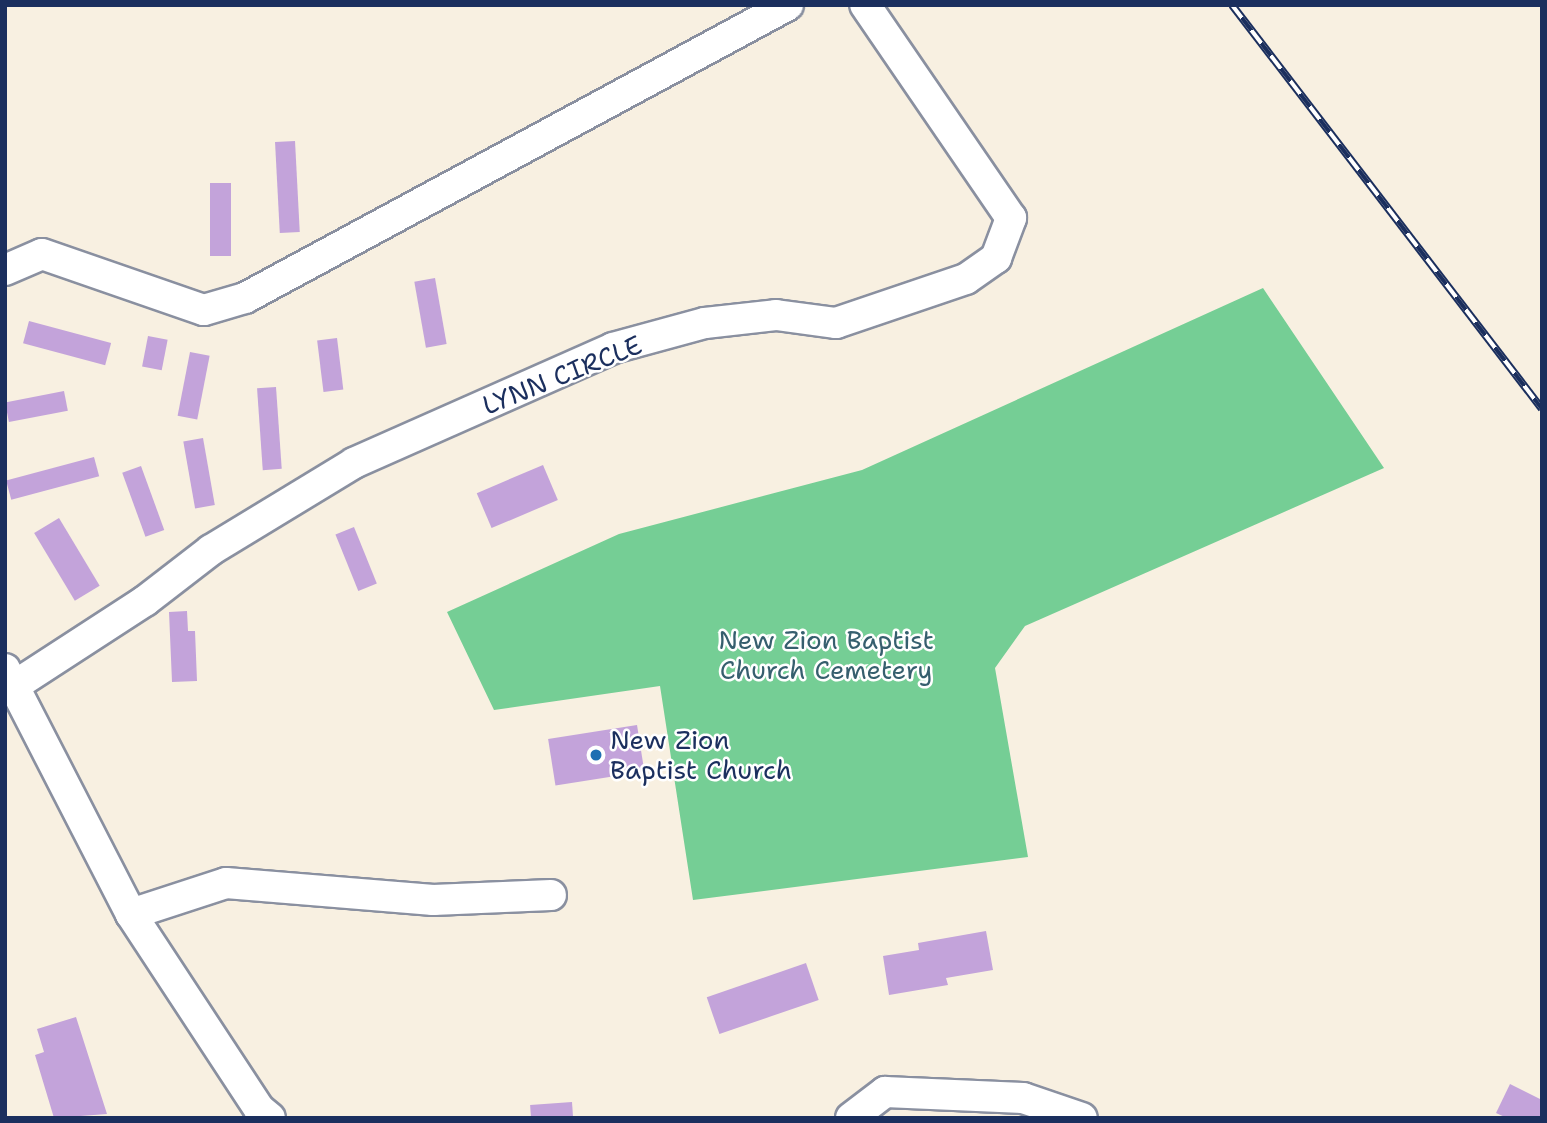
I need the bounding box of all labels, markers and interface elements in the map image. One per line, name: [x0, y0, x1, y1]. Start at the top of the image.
street label: LYNN CIRCLE: [478, 329, 646, 421]
park label: New Zion Baptist Church Cemetery: [718, 624, 934, 686]
place label: New Zion Baptist Church: [610, 724, 792, 786]
marker: New Zion Baptist Church: [588, 747, 604, 763]

